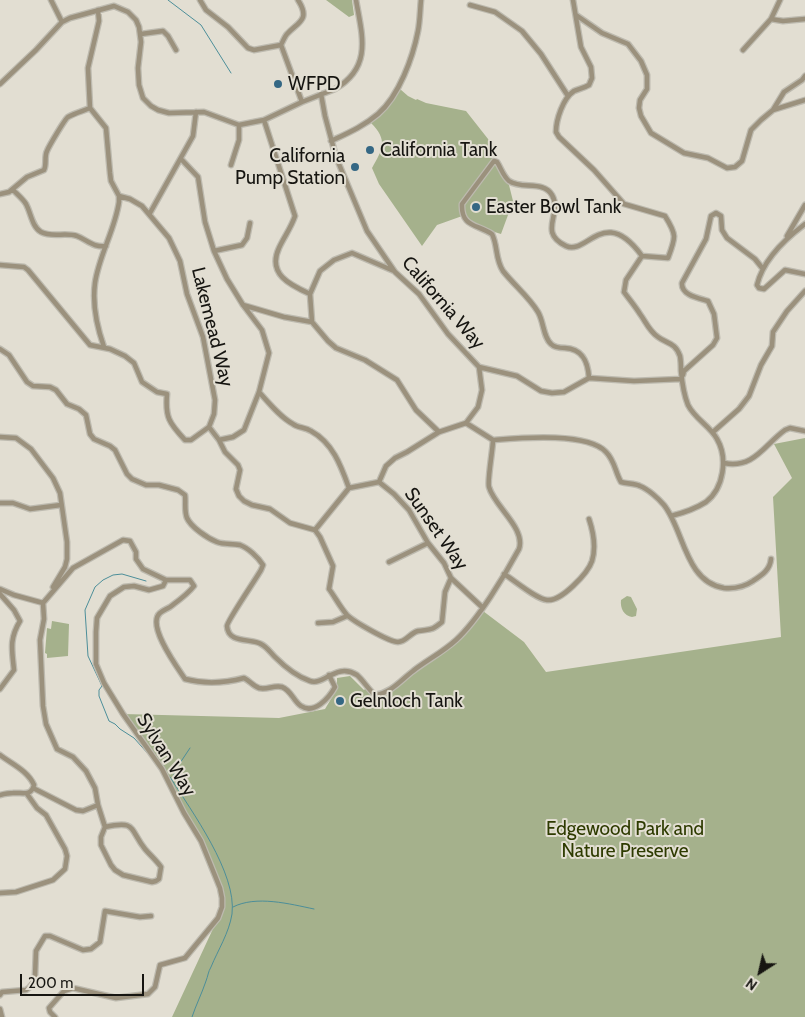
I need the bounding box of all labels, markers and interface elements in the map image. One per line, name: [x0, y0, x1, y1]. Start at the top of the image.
place label: WFPD: [288, 73, 341, 95]
marker: WFPD: [272, 78, 284, 90]
place label: California Tank: [380, 139, 497, 161]
marker: California Tank: [364, 144, 376, 156]
place label: California Pump Station: [235, 145, 345, 189]
marker: California Pump Station: [349, 161, 361, 173]
place label: Easter Bowl Tank: [486, 196, 621, 218]
marker: Easter Bowl Tank: [470, 201, 482, 213]
street label: California Way: [397, 252, 489, 354]
street label: Lakemead Way: [186, 265, 238, 389]
street label: Sunset Way: [399, 483, 473, 575]
place label: Gelnloch Tank: [350, 690, 463, 712]
marker: Gelnloch Tank: [334, 695, 346, 707]
street label: Sylvan Way: [132, 709, 200, 801]
park label: Edgewood Park and Nature Preserve: [546, 818, 704, 862]
north arrow: [735, 947, 785, 997]
scale bar: [22, 964, 146, 996]
text: 200 m: [28, 974, 73, 992]
text: N: [742, 974, 761, 995]

